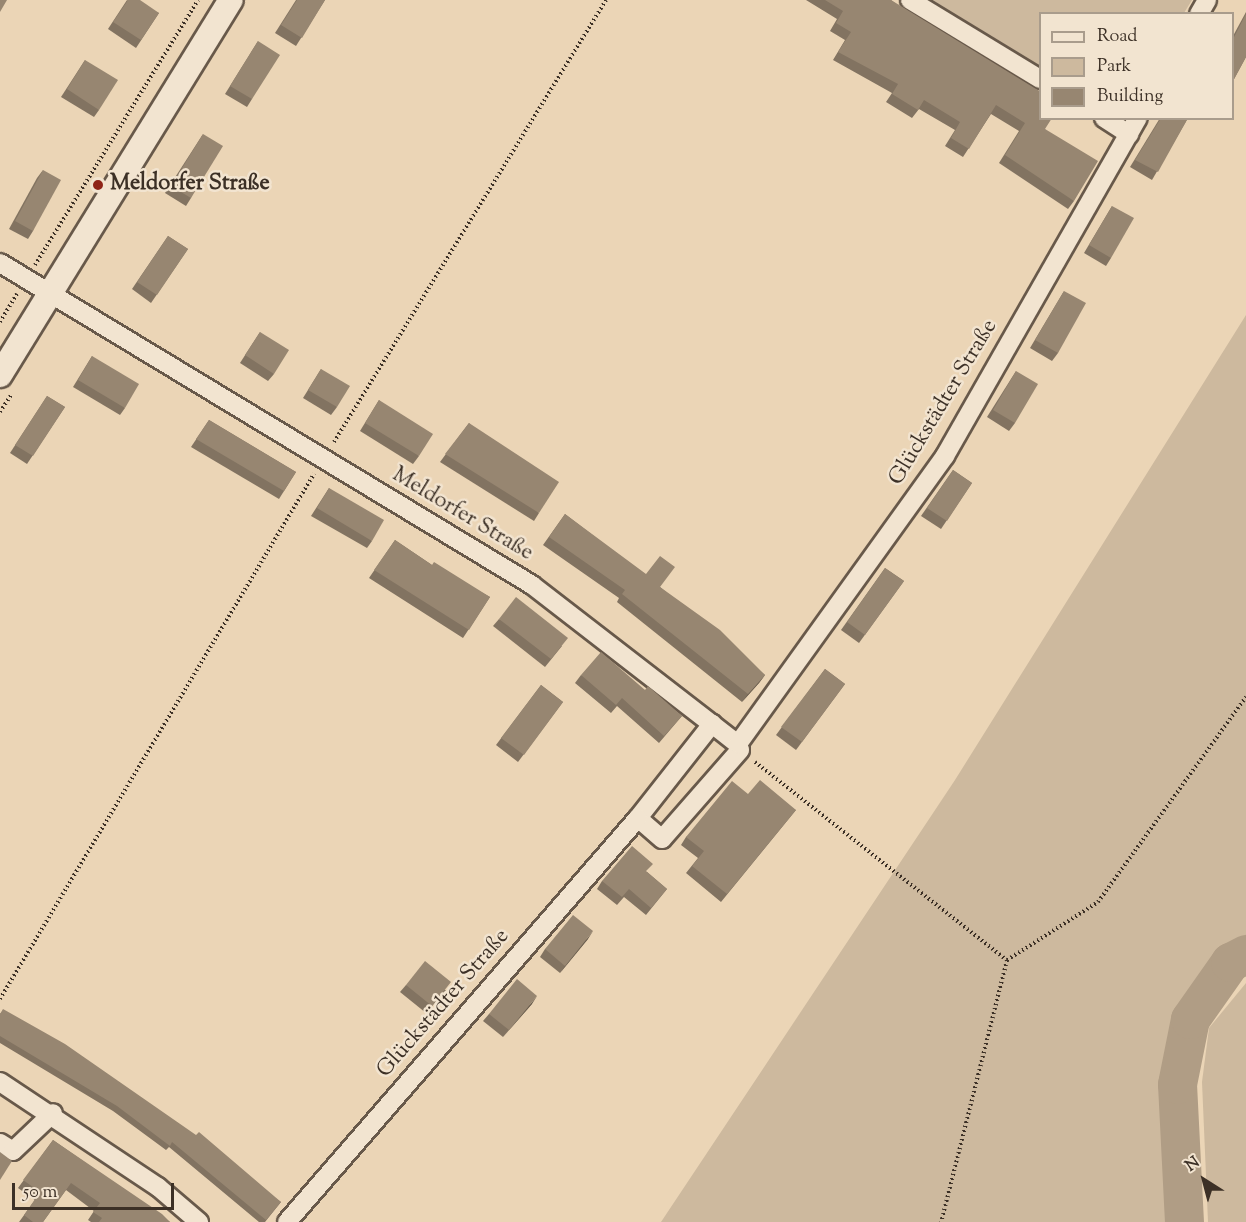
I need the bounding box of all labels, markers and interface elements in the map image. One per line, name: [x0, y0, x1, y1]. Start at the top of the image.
legend: [1039, 12, 1234, 120]
text: Road: [1097, 24, 1137, 50]
text: Park: [1097, 54, 1131, 80]
text: Building: [1097, 84, 1163, 110]
place label: Meldorfer Straße: [110, 172, 270, 198]
marker: Meldorfer Straße: [91, 178, 105, 192]
street label: Glückstädter Straße: [884, 316, 1004, 490]
street label: Meldorfer Straße: [387, 463, 537, 567]
street label: Glückstädter Straße: [372, 924, 516, 1084]
north arrow: [1174, 1150, 1234, 1210]
text: N: [1181, 1152, 1205, 1178]
scale bar: [15, 1171, 177, 1209]
text: 50 m: [23, 1180, 57, 1206]

